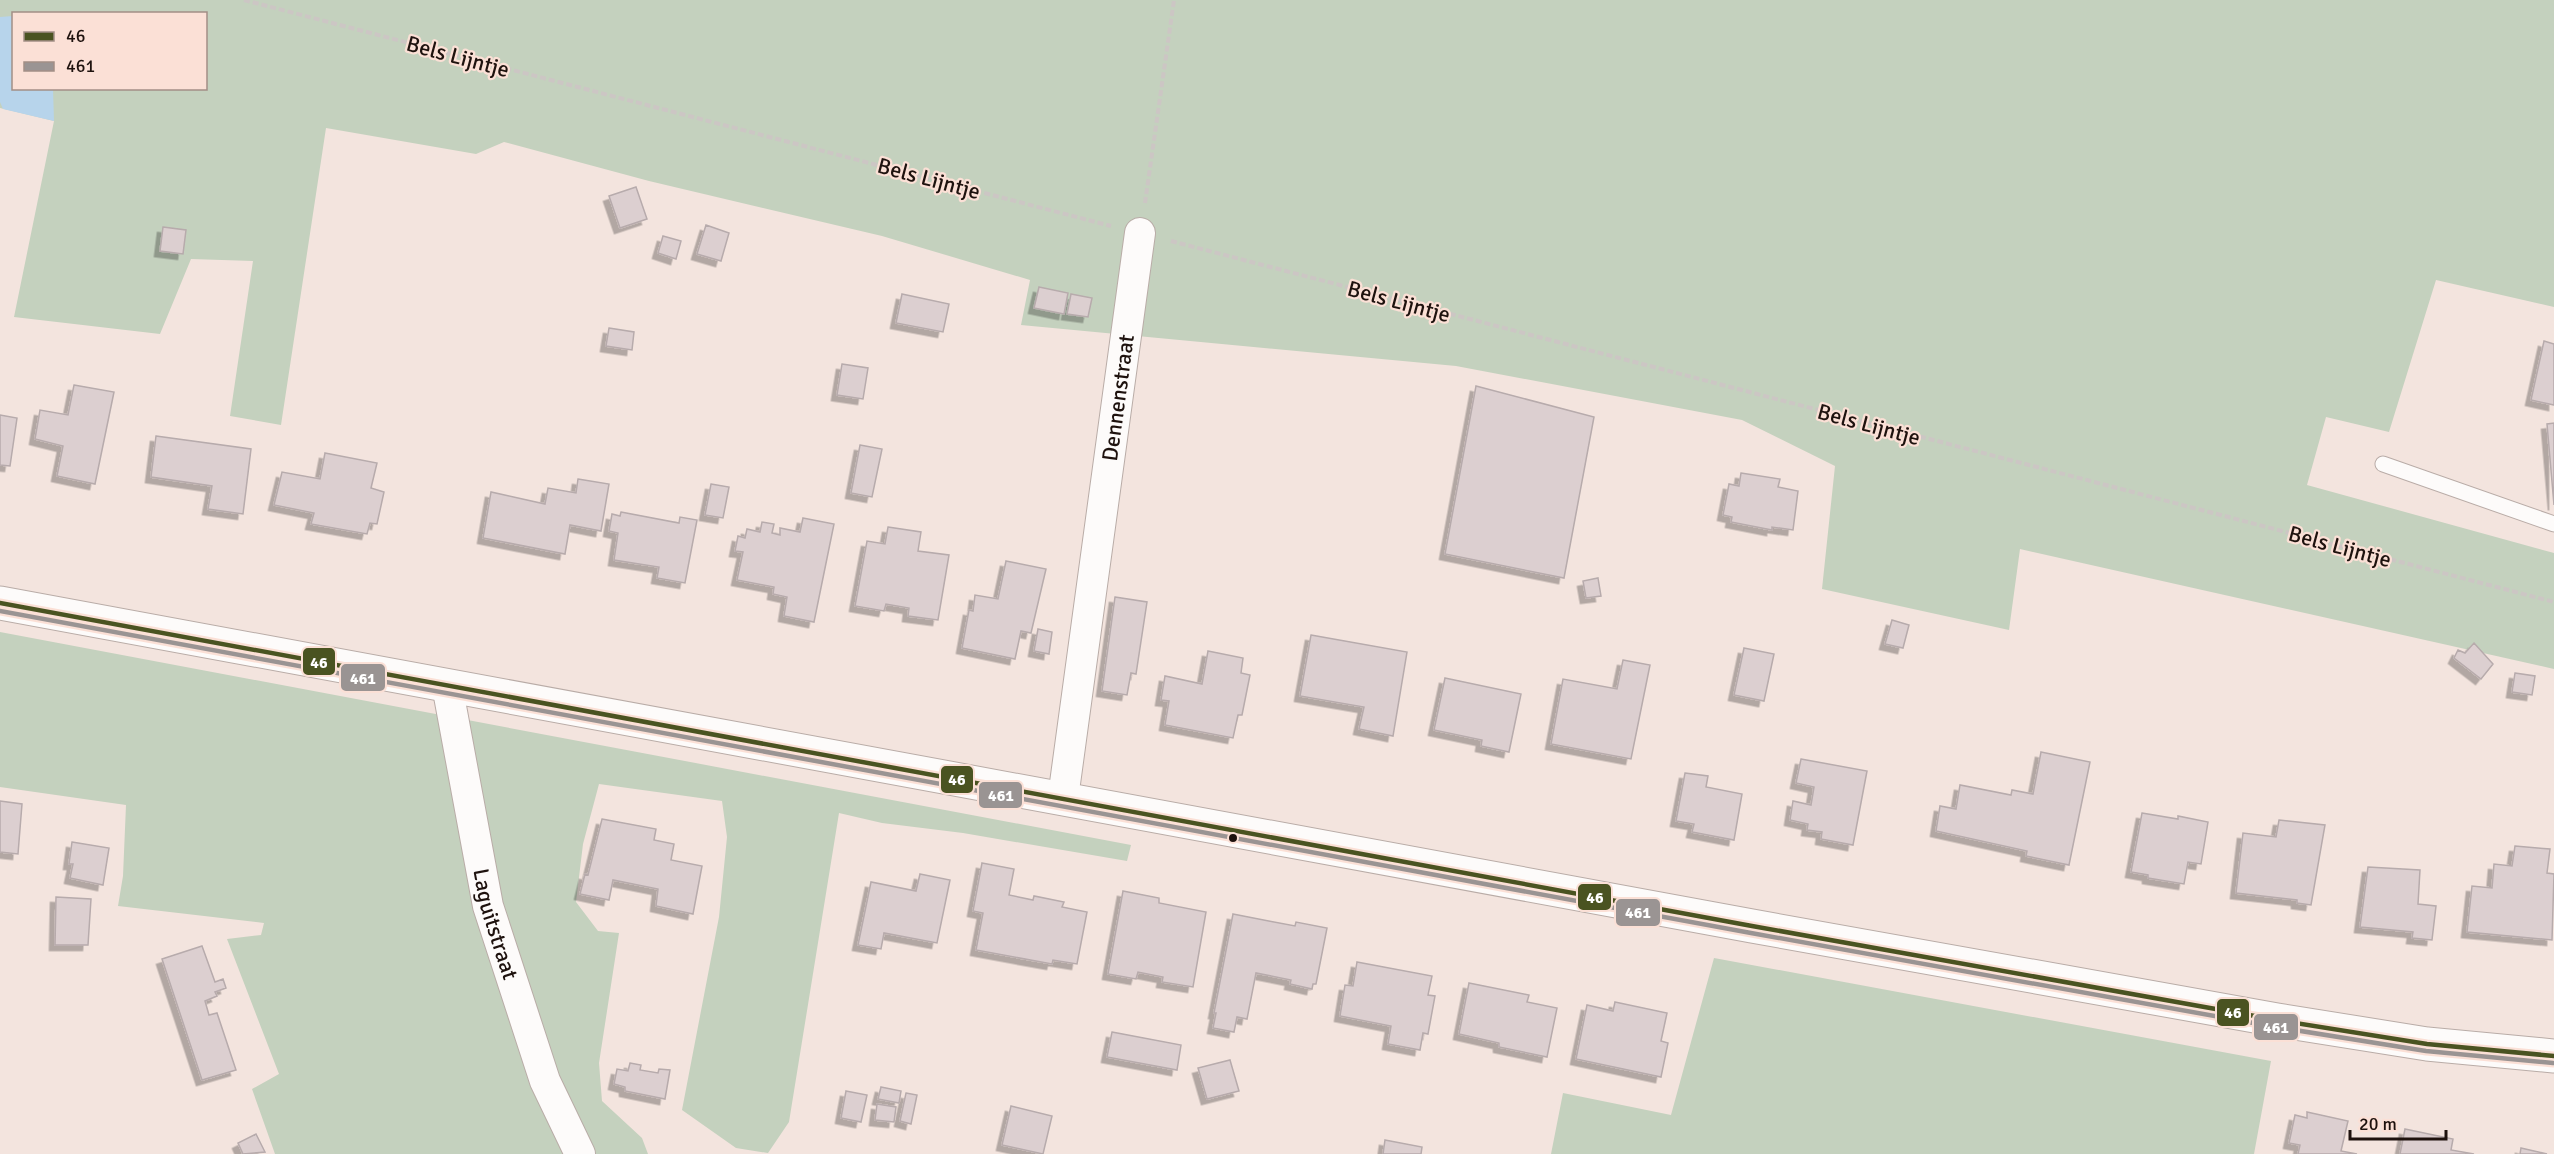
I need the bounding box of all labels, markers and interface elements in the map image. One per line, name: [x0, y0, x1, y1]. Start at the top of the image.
legend: [12, 12, 207, 90]
text: 46: [66, 25, 85, 47]
street label: Bels Lijntje: [403, 30, 512, 83]
text: 461: [66, 55, 95, 77]
street label: Bels Lijntje: [874, 152, 983, 205]
street label: Bels Lijntje: [1344, 275, 1453, 328]
street label: Dennenstraat: [1096, 333, 1140, 463]
street label: Bels Lijntje: [1814, 398, 1923, 451]
street label: Bels Lijntje: [2285, 520, 2394, 573]
line badge: 46: [302, 647, 336, 676]
text: 46: [310, 653, 328, 673]
line badge: 461: [340, 663, 386, 692]
text: 461: [350, 669, 376, 689]
line badge: 46: [940, 765, 974, 794]
text: 46: [948, 770, 966, 790]
line badge: 461: [978, 781, 1023, 809]
text: 461: [988, 786, 1014, 806]
unlabelled marker: [1227, 832, 1239, 844]
street label: Laguitstraat: [467, 866, 524, 983]
line badge: 46: [1577, 883, 1612, 911]
text: 46: [1586, 888, 1604, 908]
line badge: 461: [1615, 898, 1661, 927]
text: 461: [1625, 903, 1651, 923]
line badge: 46: [2216, 998, 2250, 1027]
text: 46: [2224, 1003, 2242, 1023]
line badge: 461: [2253, 1013, 2299, 1041]
text: 461: [2263, 1018, 2289, 1038]
scale bar: [2350, 1103, 2446, 1141]
text: 20 m: [2359, 1113, 2397, 1135]

